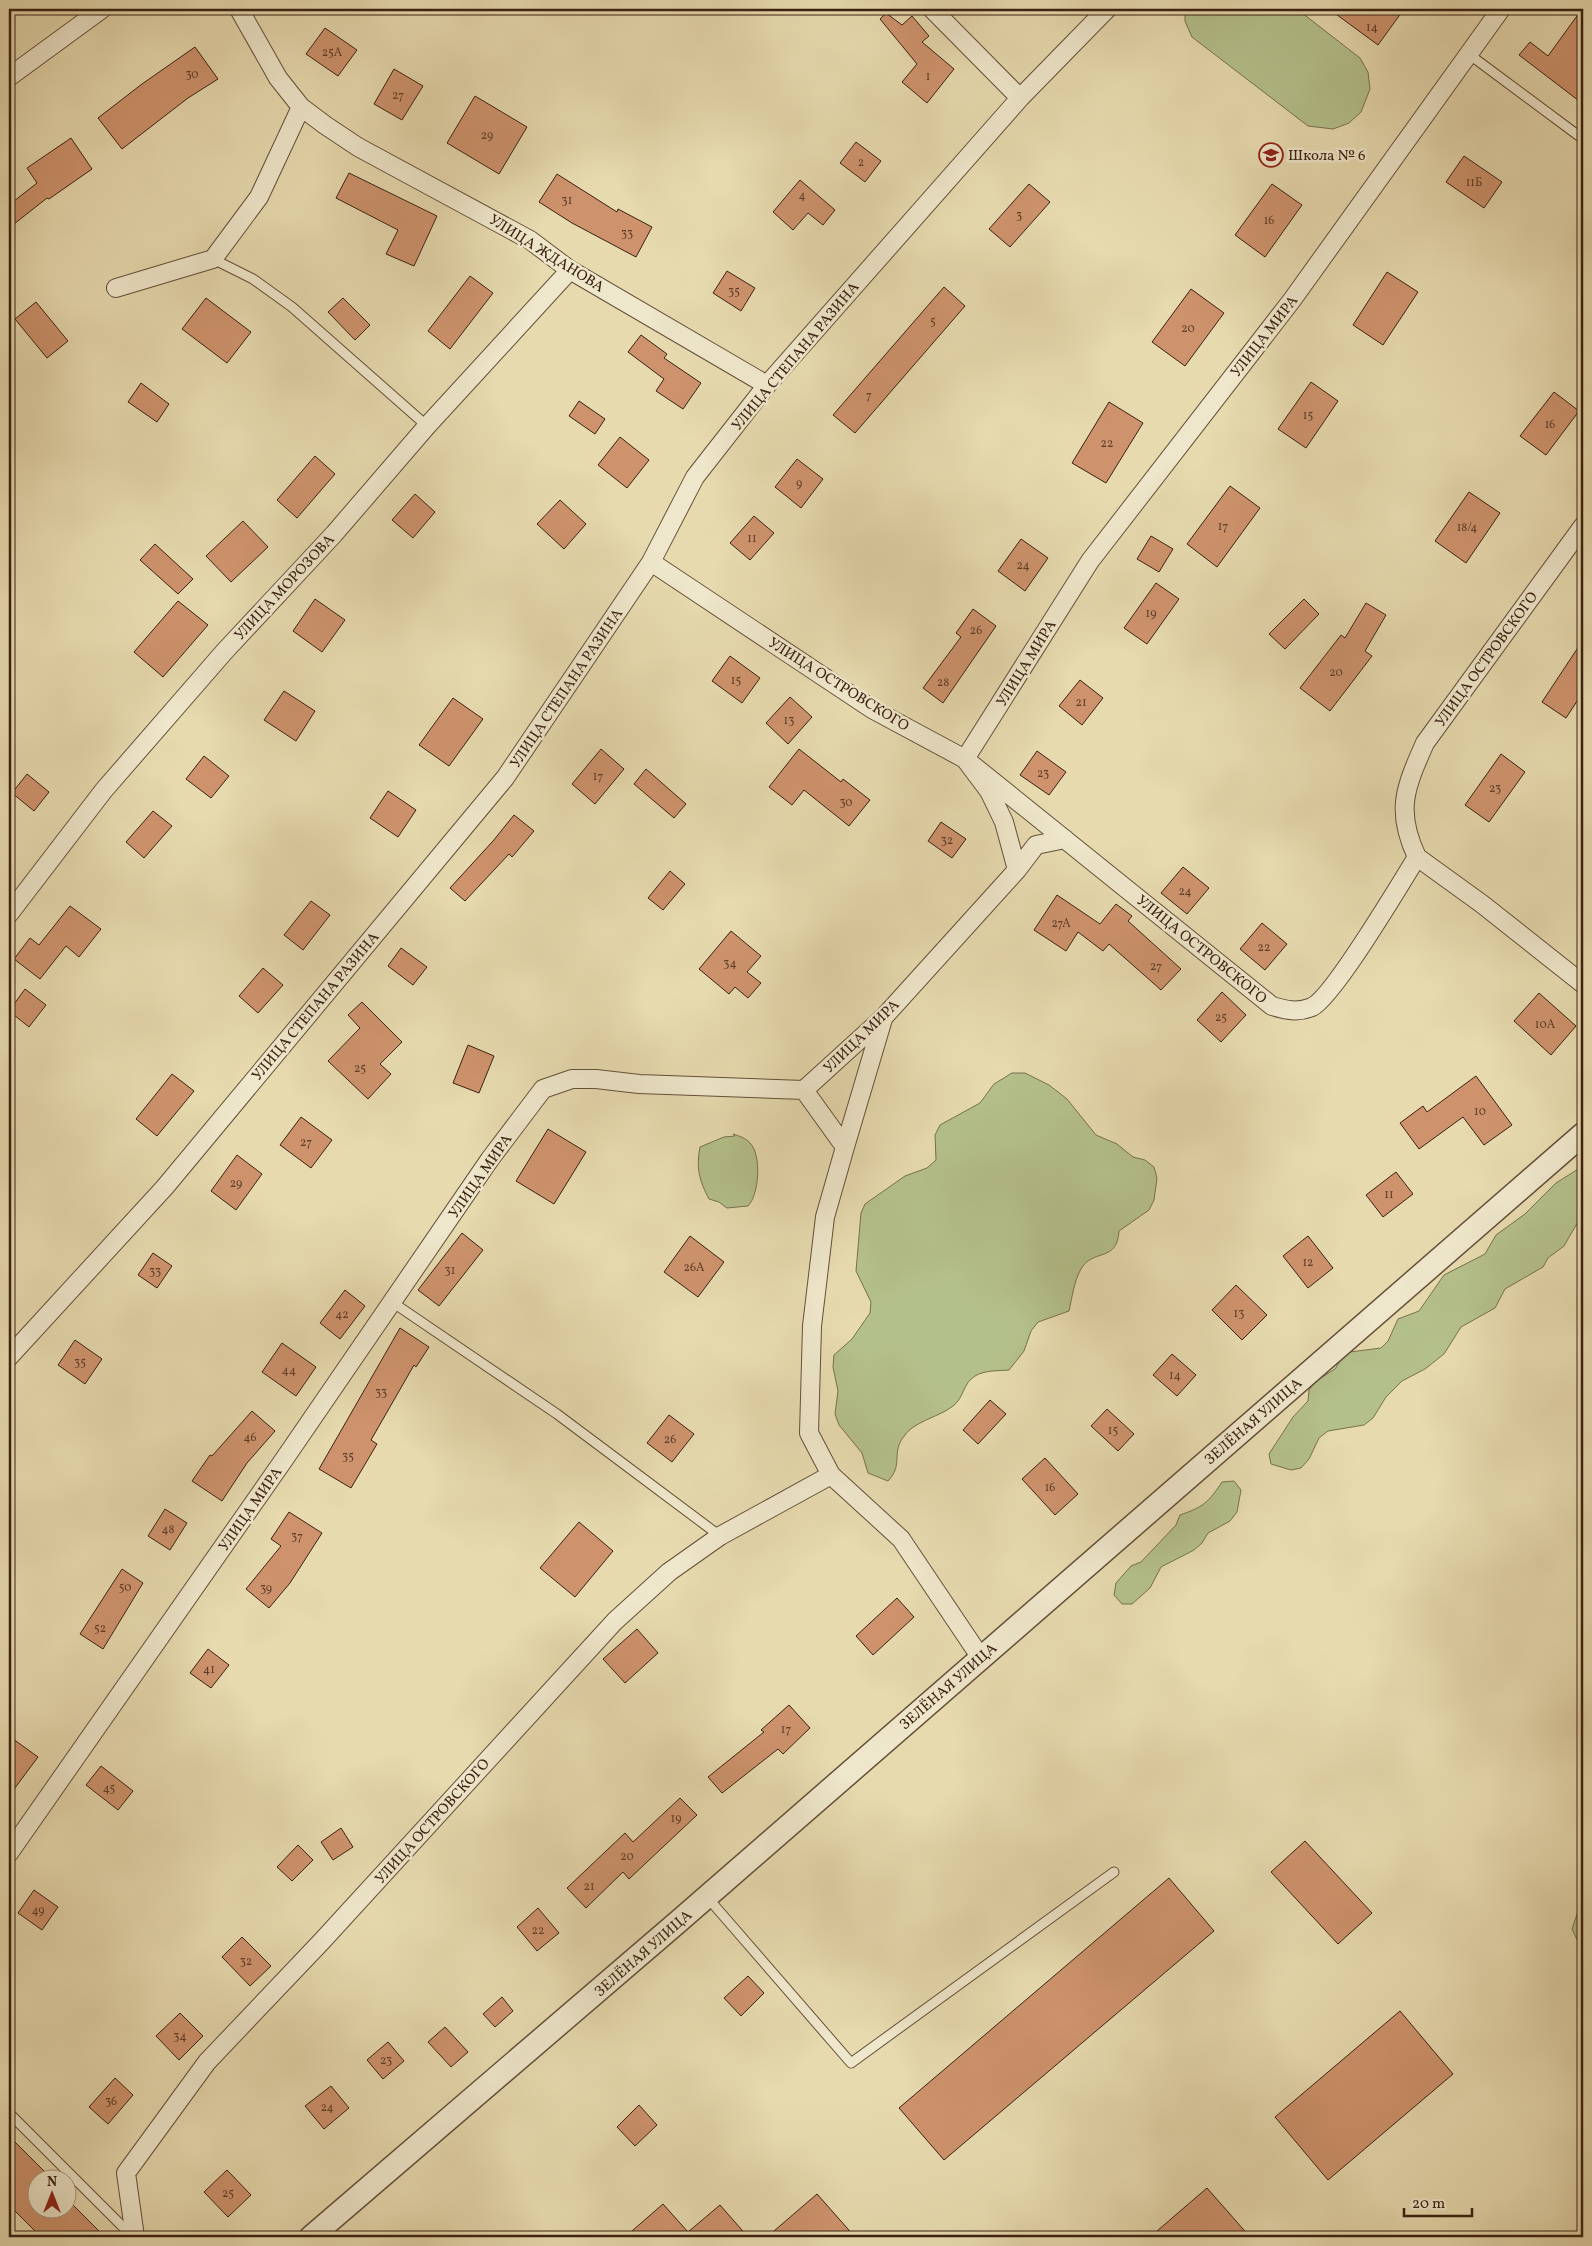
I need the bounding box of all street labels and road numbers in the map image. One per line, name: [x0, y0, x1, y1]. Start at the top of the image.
street label: УЛИЦА ЖДАНОВА: [484, 210, 608, 299]
street label: УЛИЦА СТЕПАНА РАЗИНА: [728, 278, 865, 436]
street label: УЛИЦА МИРА: [1227, 291, 1304, 382]
street label: УЛИЦА МОРОЗОВА: [230, 530, 340, 646]
street label: УЛИЦА ОСТРОВСКОГО: [1431, 588, 1544, 732]
street label: УЛИЦА СТЕПАНА РАЗИНА: [506, 604, 629, 773]
street label: УЛИЦА МИРА: [992, 616, 1063, 711]
street label: УЛИЦА ОСТРОВСКОГО: [764, 633, 913, 737]
street label: УЛИЦА ОСТРОВСКОГО: [1131, 891, 1271, 1010]
street label: УЛИЦА СТЕПАНА РАЗИНА: [248, 928, 385, 1086]
street label: УЛИЦА МИРА: [819, 995, 905, 1079]
street label: УЛИЦА МИРА: [444, 1130, 518, 1223]
street label: ЗЕЛЁНАЯ УЛИЦА: [1201, 1374, 1308, 1470]
street label: УЛИЦА МИРА: [214, 1463, 288, 1556]
street label: ЗЕЛЁНАЯ УЛИЦА: [896, 1639, 1003, 1735]
street label: УЛИЦА ОСТРОВСКОГО: [371, 1754, 495, 1890]
street label: ЗЕЛЁНАЯ УЛИЦА: [591, 1906, 698, 2002]

